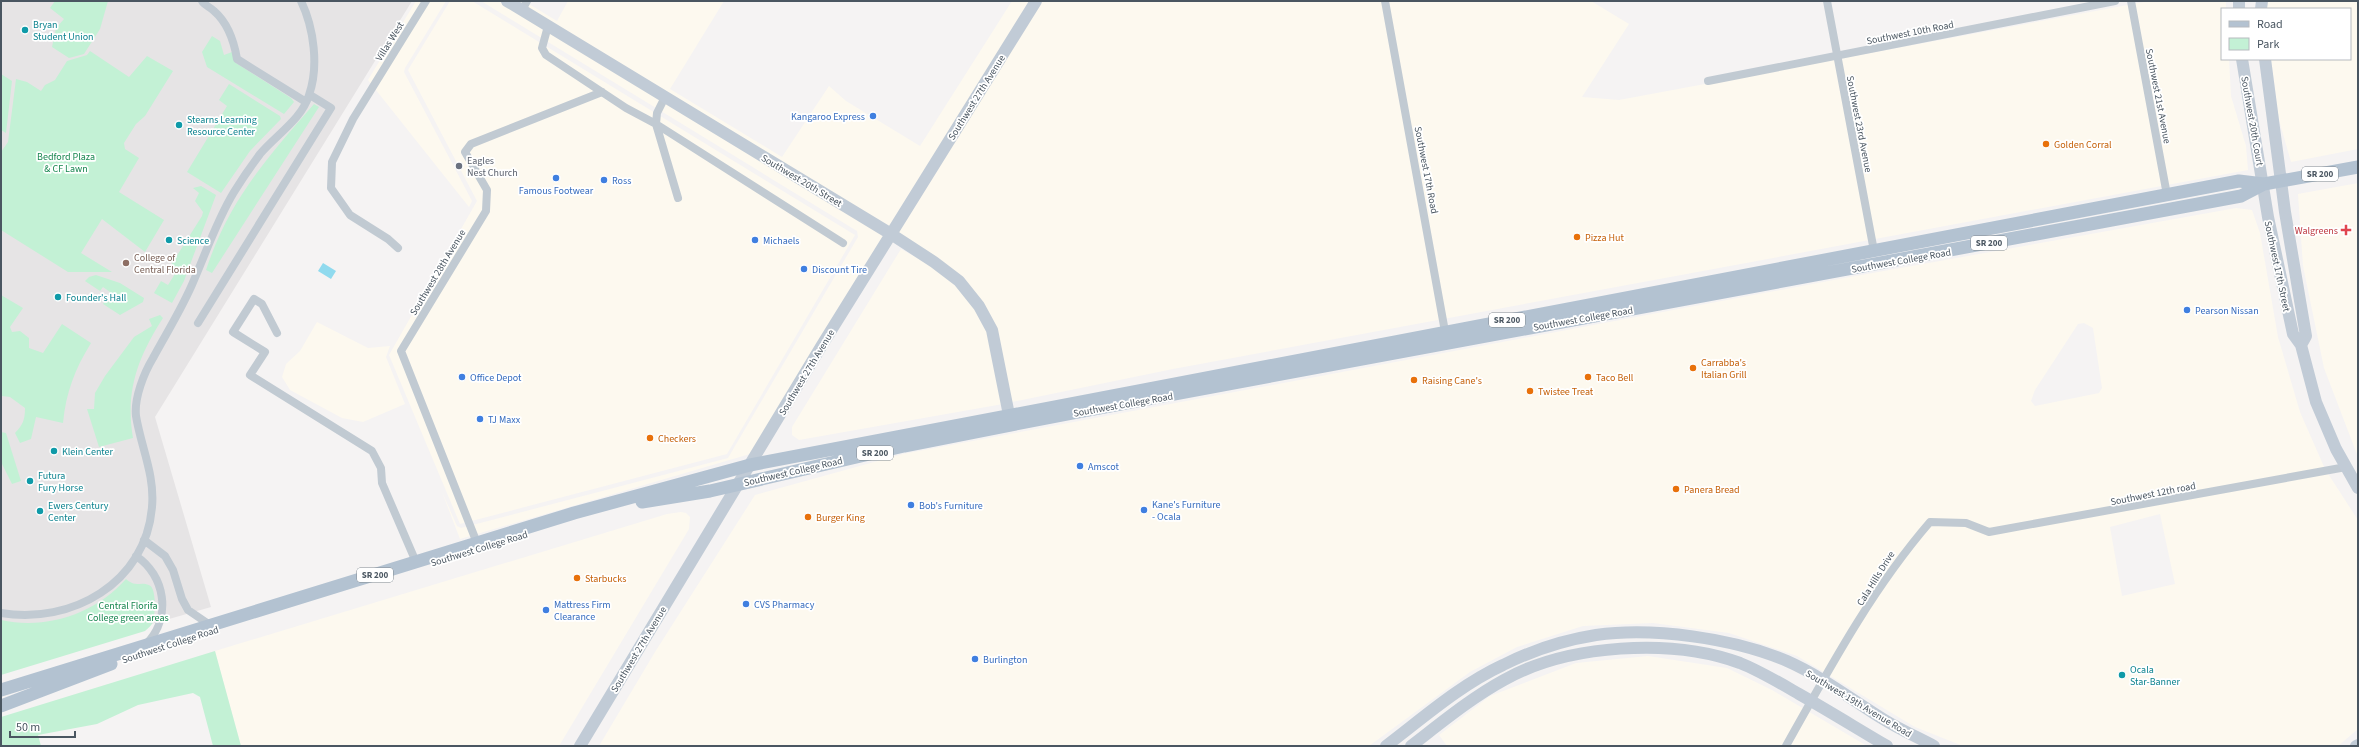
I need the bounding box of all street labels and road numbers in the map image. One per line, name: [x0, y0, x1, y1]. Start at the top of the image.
street label: Southwest 10th Road: [1865, 18, 1955, 48]
street label: Villas West: [372, 19, 408, 64]
street label: Southwest 21st Avenue: [2142, 47, 2174, 145]
street label: Southwest 27th Avenue: [945, 52, 1009, 143]
street label: Southwest 23rd Avenue: [1843, 75, 1875, 174]
street label: Southwest 20th Court: [2237, 75, 2267, 168]
street label: Southwest 17th Road: [1411, 125, 1441, 215]
street label: Southwest 20th Street: [758, 151, 845, 211]
road number: SR 200: [2302, 167, 2338, 181]
street label: Southwest 17th Street: [2261, 220, 2294, 313]
street label: Southwest 28th Avenue: [407, 227, 469, 318]
road number: SR 200: [1971, 236, 2007, 250]
street label: Southwest College Road: [1850, 245, 1952, 277]
street label: Southwest College Road: [1532, 303, 1634, 335]
road number: SR 200: [1489, 313, 1525, 327]
street label: Southwest 27th Avenue: [776, 327, 838, 418]
street label: Southwest College Road: [1072, 389, 1174, 421]
road number: SR 200: [857, 446, 893, 460]
street label: Southwest College Road: [742, 454, 844, 490]
street label: Southwest 12th road: [2109, 479, 2197, 509]
street label: Southwest College Road: [429, 528, 530, 570]
street label: Cala Hills Drive: [1853, 548, 1898, 609]
road number: SR 200: [357, 568, 393, 582]
street label: Southwest 27th Avenue: [608, 604, 670, 695]
street label: Southwest College Road: [120, 623, 220, 667]
street label: Southwest 19th Avenue Road: [1803, 667, 1914, 741]

